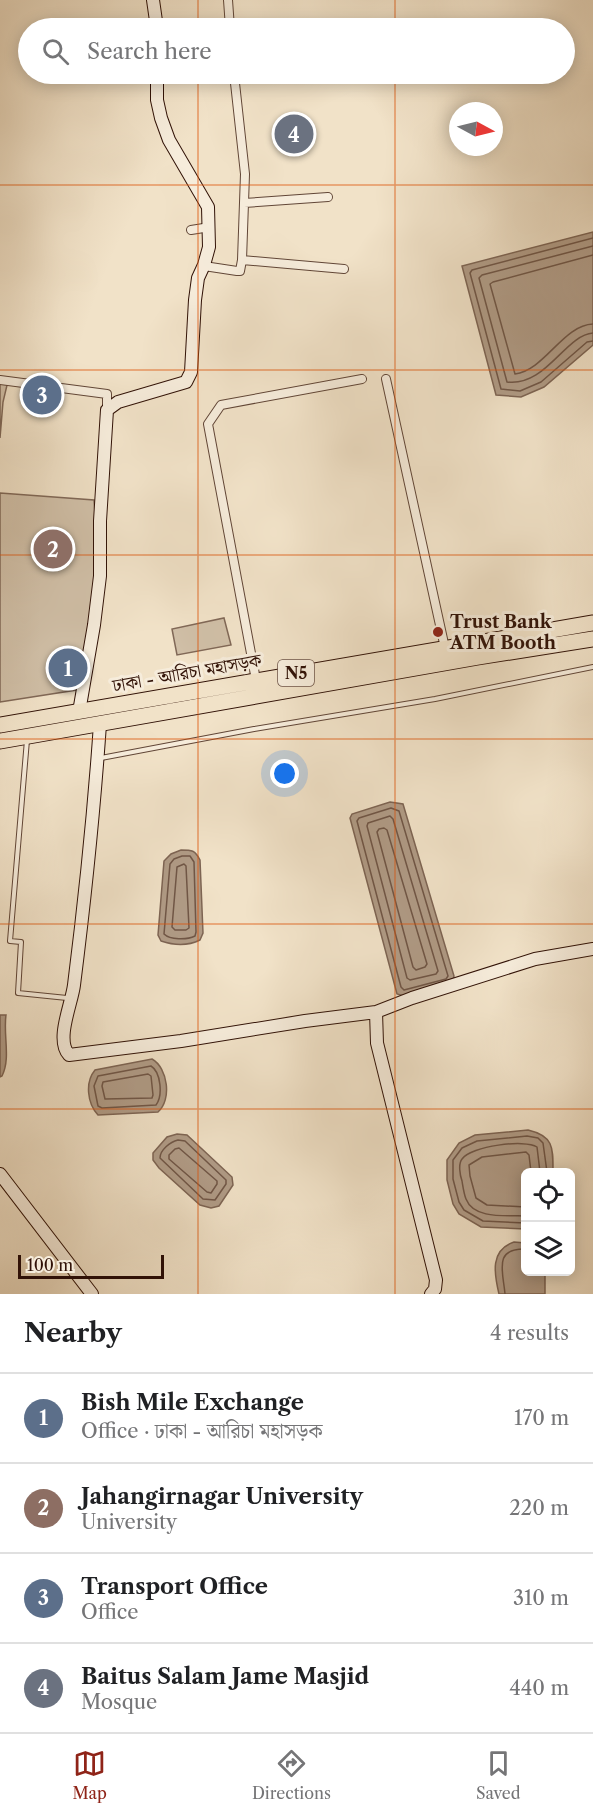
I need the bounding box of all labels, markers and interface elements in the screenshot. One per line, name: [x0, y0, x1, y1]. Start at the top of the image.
search box: [18, 18, 575, 84]
icon: search: [39, 35, 72, 68]
text: Search here: [87, 38, 212, 65]
north arrow: [449, 102, 503, 156]
pin: 4: [274, 112, 314, 156]
pin: 3: [22, 372, 62, 418]
pin: 2: [34, 526, 72, 572]
place label: Trust Bank ATM Booth: [449, 611, 557, 654]
marker: Trust Bank ATM Booth: [431, 625, 445, 639]
pin: 1: [48, 646, 88, 690]
street label: ঢাকা - আরিচা মহাসড়ক: [110, 649, 265, 697]
road number: N5: [278, 660, 314, 686]
your location: [270, 759, 299, 788]
map controls: [521, 1168, 575, 1276]
button: locate: [521, 1168, 575, 1222]
button: layers: [521, 1222, 575, 1276]
scale bar: [18, 1252, 164, 1280]
text: 100 m: [27, 1255, 73, 1275]
text: Nearby: [24, 1317, 122, 1349]
text: 4 results: [490, 1321, 569, 1345]
text: Bish Mile Exchange: [81, 1389, 304, 1416]
text: 1: [39, 1406, 48, 1430]
text: 170 m: [514, 1406, 569, 1430]
text: Office · ঢাকা - আরিচা মহাসড়ক: [81, 1419, 322, 1443]
text: Jahangirnagar University: [81, 1483, 363, 1510]
text: 2: [38, 1496, 49, 1520]
text: 220 m: [509, 1496, 569, 1520]
text: University: [81, 1510, 177, 1534]
text: Transport Office: [81, 1573, 268, 1600]
text: 3: [38, 1586, 49, 1610]
text: 310 m: [513, 1586, 569, 1610]
text: Office: [81, 1600, 139, 1624]
text: Baitus Salam Jame Masjid: [81, 1663, 369, 1690]
text: 4: [38, 1676, 49, 1700]
text: 440 m: [509, 1676, 569, 1700]
text: Mosque: [81, 1690, 157, 1714]
tab: Map: [73, 1747, 107, 1803]
tab: Directions: [252, 1747, 331, 1803]
tab: Saved: [476, 1747, 520, 1803]

